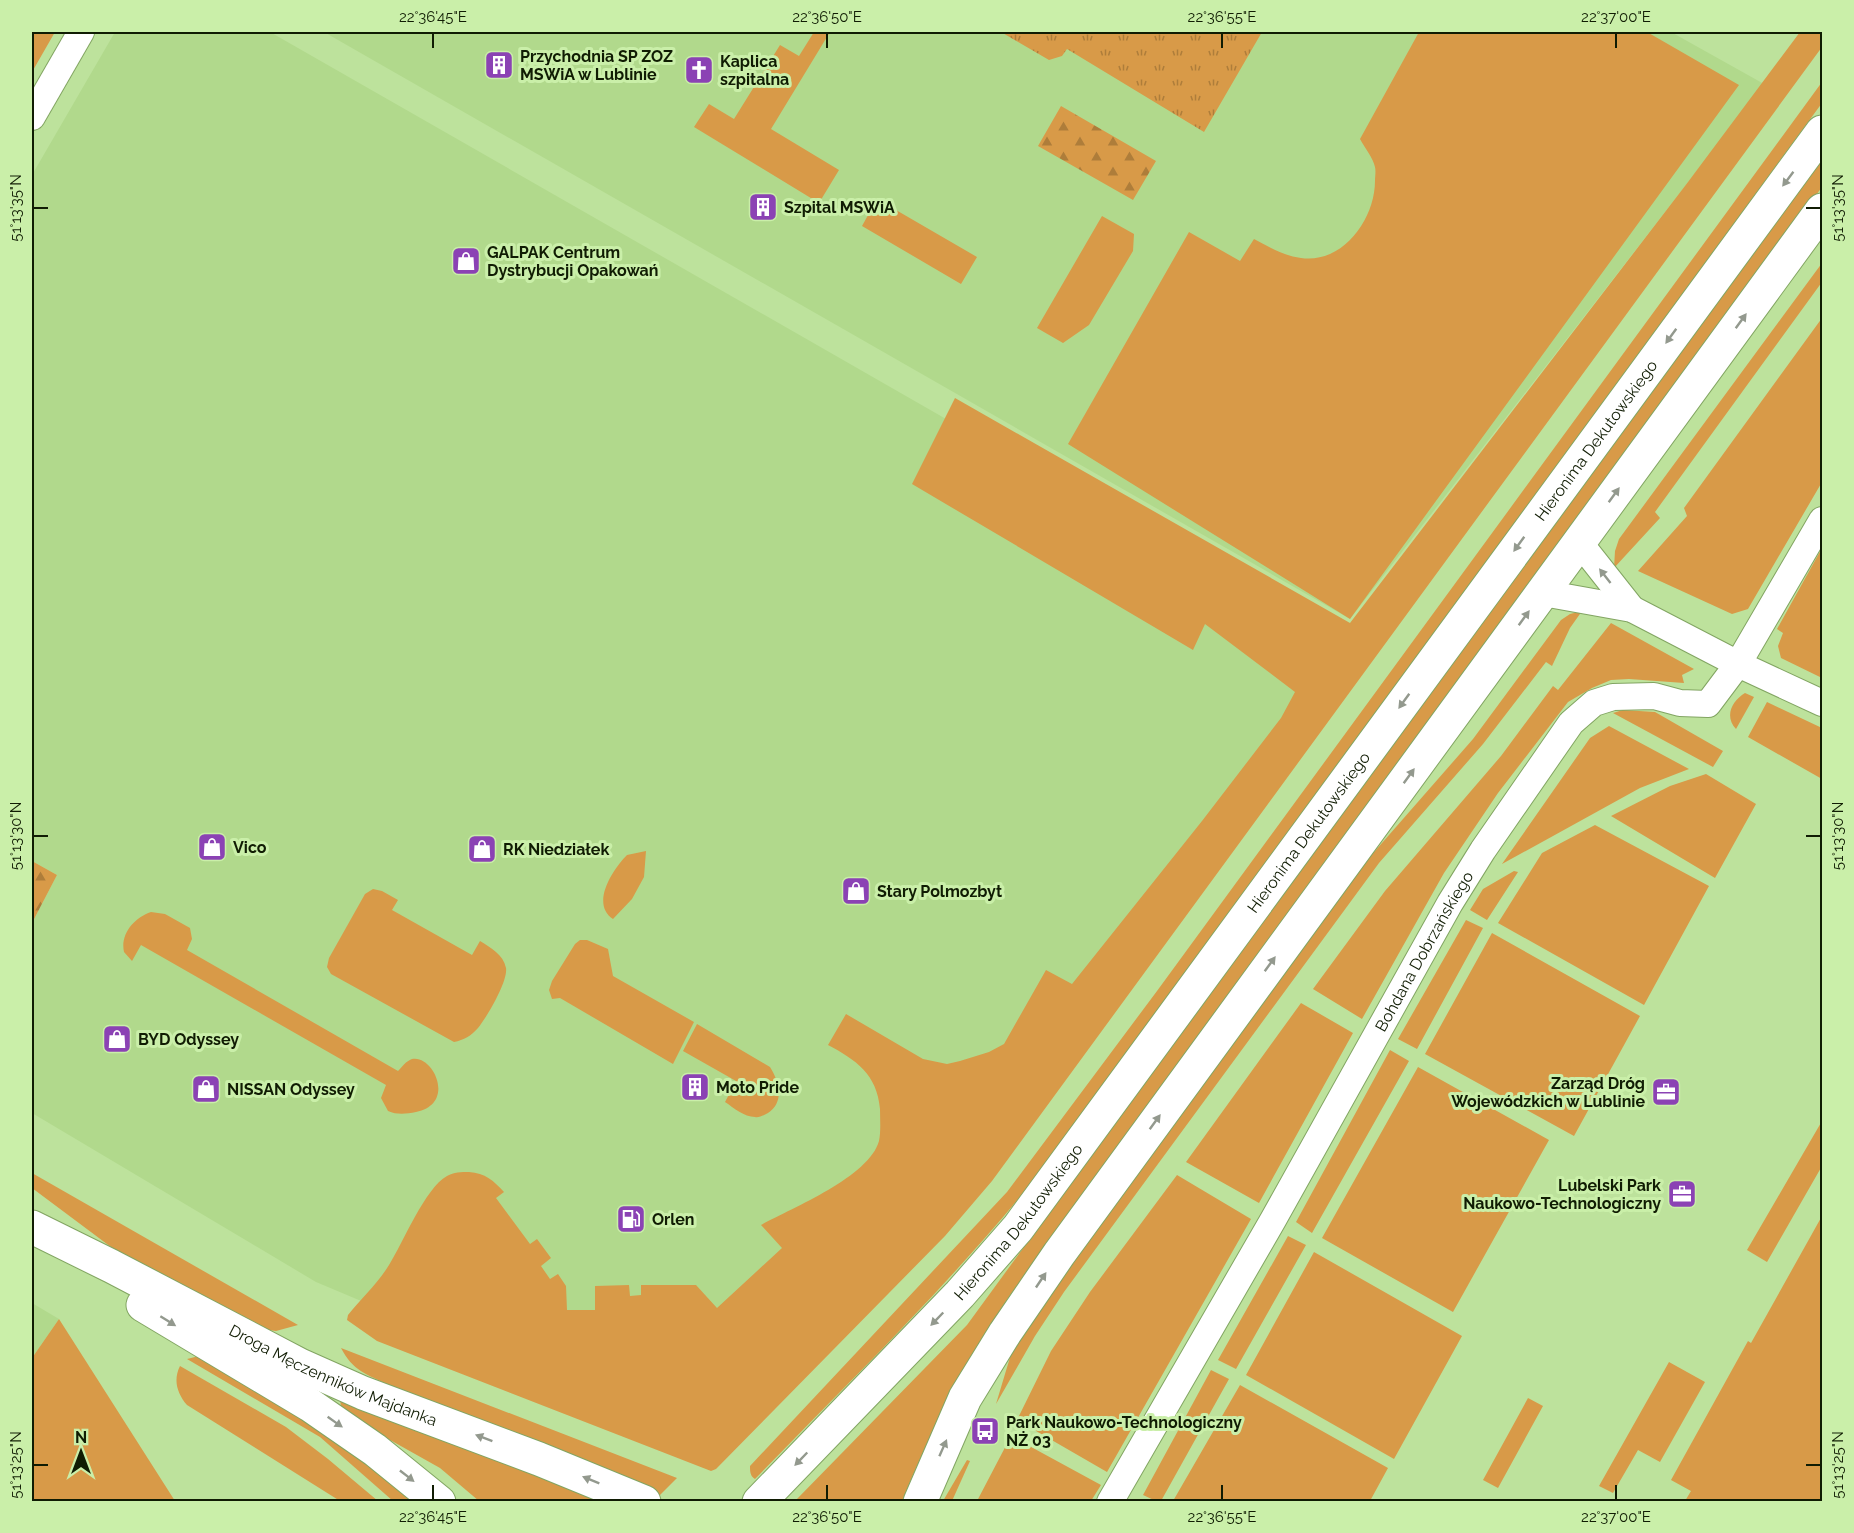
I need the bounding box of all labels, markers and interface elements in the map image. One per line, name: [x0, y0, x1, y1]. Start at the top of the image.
text: 22°36'45"E: [399, 8, 467, 26]
text: 22°36'50"E: [792, 8, 862, 26]
text: 22°36'55"E: [1188, 8, 1256, 26]
text: 22°37'00"E: [1581, 8, 1651, 26]
place label: Przychodnia SP ZOZ MSWiA w Lublinie: [520, 47, 673, 84]
building icon: Przychodnia SP ZOZ MSWiA w Lublinie: [483, 49, 515, 81]
place label: Kaplica szpitalna: [720, 52, 789, 89]
church icon: Kaplica szpitalna: [683, 54, 715, 86]
one-way arrow: [1782, 172, 1794, 187]
text: 51°13'35"N: [7, 174, 25, 242]
text: 51°13'35"N: [1829, 174, 1847, 242]
building icon: Szpital MSWiA: [747, 191, 779, 223]
place label: Szpital MSWiA: [784, 198, 895, 217]
place label: GALPAK Centrum Dystrybucji Opakowań: [487, 243, 658, 280]
shop icon: GALPAK Centrum Dystrybucji Opakowań: [450, 245, 482, 277]
one-way arrow: [1735, 313, 1747, 328]
one-way arrow: [1666, 328, 1678, 343]
street label: Hieronima Dekutowskiego: [1531, 357, 1661, 525]
one-way arrow: [1607, 487, 1619, 502]
one-way arrow: [1513, 535, 1525, 551]
one-way arrow: [1600, 568, 1612, 583]
one-way arrow: [1518, 611, 1530, 627]
one-way arrow: [1398, 693, 1410, 709]
street label: Hieronima Dekutowskiego: [1244, 748, 1374, 917]
one-way arrow: [1402, 768, 1414, 783]
text: 51°13'30"N: [7, 802, 25, 870]
text: 51°13'30"N: [1829, 802, 1847, 870]
shop icon: Vico: [196, 831, 228, 863]
shop icon: RK Niedziałek: [466, 833, 498, 865]
place label: Vico: [233, 838, 267, 857]
place label: RK Niedziałek: [503, 840, 609, 859]
street label: Bohdana Dobrzańskiego: [1371, 868, 1477, 1035]
shop icon: Stary Polmozbyt: [840, 875, 872, 907]
place label: Stary Polmozbyt: [877, 882, 1002, 901]
one-way arrow: [1264, 957, 1276, 972]
shop icon: BYD Odyssey: [101, 1023, 133, 1055]
place label: BYD Odyssey: [138, 1030, 239, 1049]
building icon: Moto Pride: [679, 1071, 711, 1103]
shop icon: NISSAN Odyssey: [190, 1073, 222, 1105]
place label: Zarząd Dróg Wojewódzkich w Lublinie: [1451, 1074, 1645, 1111]
office icon: Zarząd Dróg Wojewódzkich w Lublinie: [1650, 1076, 1682, 1108]
place label: Moto Pride: [716, 1078, 799, 1097]
place label: NISSAN Odyssey: [227, 1080, 355, 1099]
one-way arrow: [1149, 1114, 1161, 1130]
street label: Hieronima Dekutowskiego: [950, 1140, 1087, 1304]
place label: Lubelski Park Naukowo-Technologiczny: [1463, 1176, 1661, 1213]
office icon: Lubelski Park Naukowo-Technologiczny: [1666, 1178, 1698, 1210]
fuel station icon: Orlen: [615, 1203, 647, 1235]
place label: Orlen: [652, 1210, 695, 1229]
one-way arrow: [1035, 1272, 1046, 1288]
one-way arrow: [930, 1311, 944, 1325]
one-way arrow: [160, 1315, 176, 1326]
street label: Droga Męczenników Majdanka: [226, 1321, 440, 1430]
place label: Park Naukowo-Technologiczny NŻ 03: [1006, 1413, 1242, 1450]
bus stop icon: Park Naukowo-Technologiczny NŻ 03: [969, 1415, 1001, 1447]
one-way arrow: [326, 1416, 342, 1428]
north arrow: [51, 1422, 111, 1482]
text: N: [75, 1428, 87, 1447]
text: 51°13'25"N: [7, 1431, 25, 1499]
text: 51°13'25"N: [1829, 1431, 1847, 1499]
one-way arrow: [475, 1433, 493, 1443]
one-way arrow: [939, 1439, 949, 1457]
one-way arrow: [794, 1451, 808, 1466]
one-way arrow: [399, 1469, 415, 1482]
one-way arrow: [582, 1475, 600, 1485]
text: 22°36'45"E: [399, 1508, 467, 1526]
text: 22°36'50"E: [792, 1508, 862, 1526]
text: 22°36'55"E: [1188, 1508, 1256, 1526]
text: 22°37'00"E: [1581, 1508, 1651, 1526]

